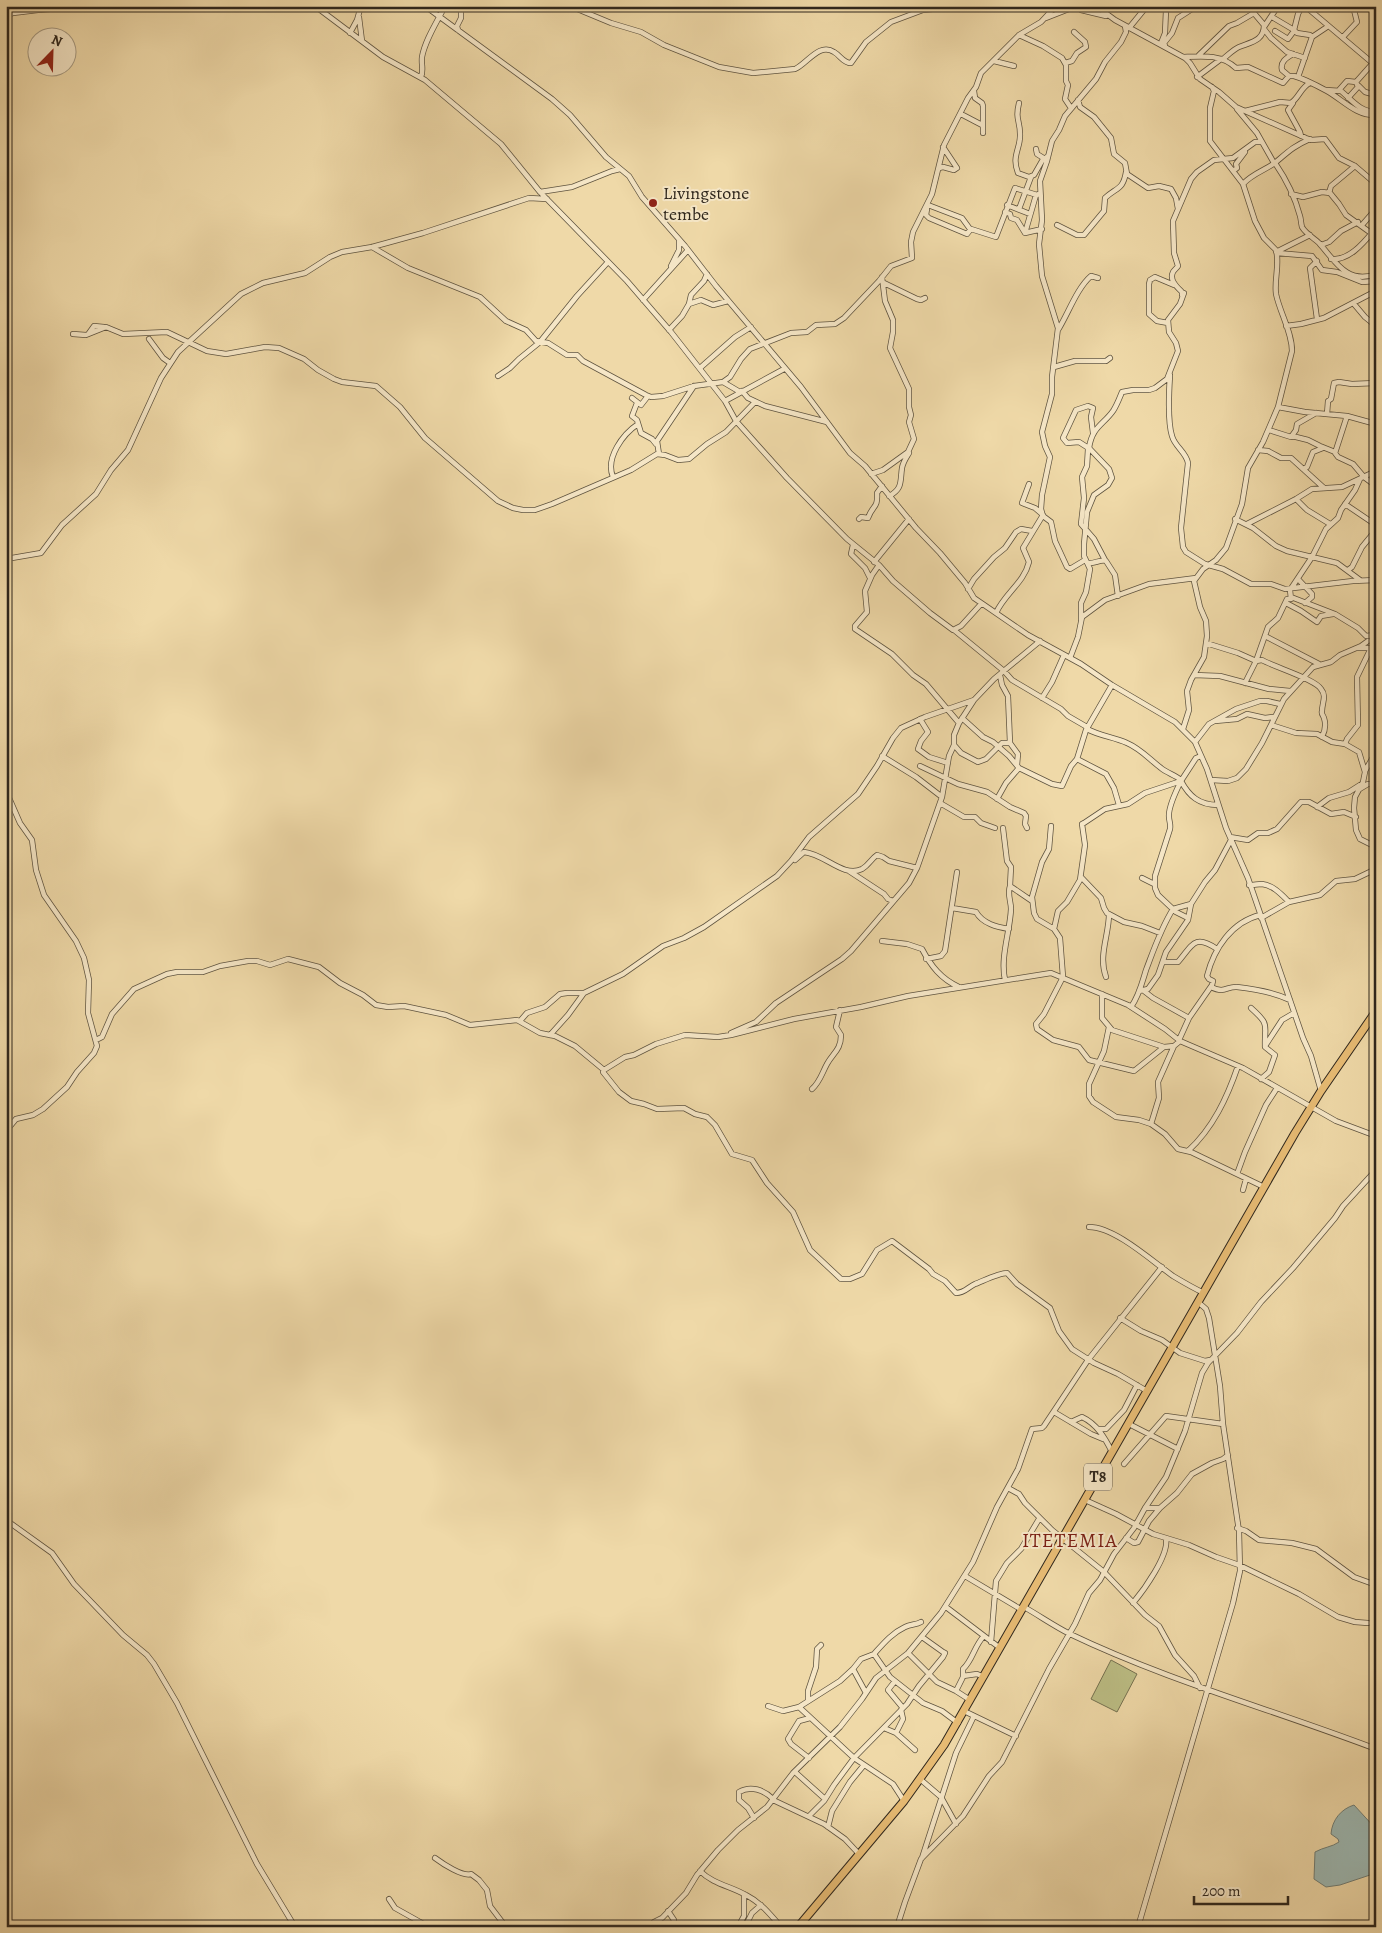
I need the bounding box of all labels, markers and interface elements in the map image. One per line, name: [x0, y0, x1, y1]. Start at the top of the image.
north arrow: [28, 28, 78, 78]
text: N: [48, 30, 65, 51]
place label: Livingstone tembe: [663, 181, 749, 226]
marker: Livingstone tembe: [647, 197, 659, 209]
road number: T8: [1084, 1464, 1112, 1490]
district label: ITETEMIA: [1022, 1527, 1118, 1554]
scale bar: [1194, 1873, 1288, 1905]
text: 200 m: [1202, 1881, 1241, 1901]

